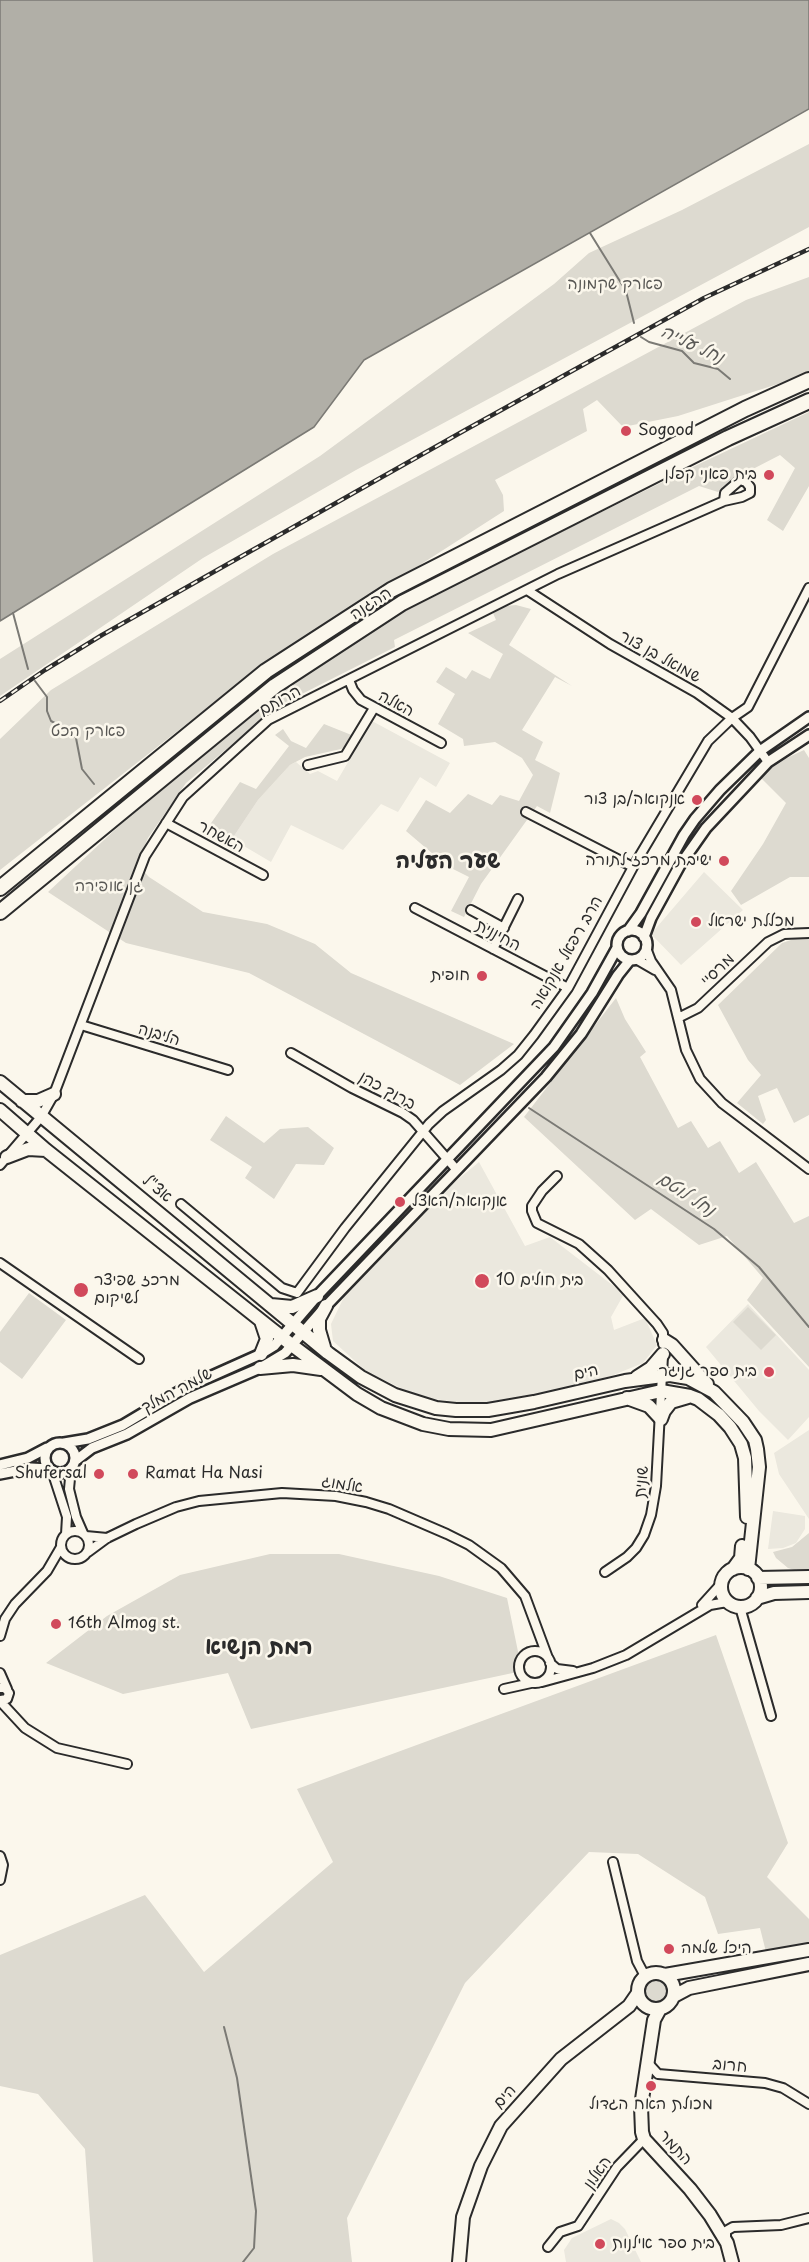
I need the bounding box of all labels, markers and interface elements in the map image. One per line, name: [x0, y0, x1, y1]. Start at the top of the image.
park label: פארק שקמונה: [567, 275, 663, 295]
water label: נחל עלייה: [657, 321, 727, 369]
place label: Sogood: [638, 421, 694, 441]
marker: Sogood: [619, 424, 633, 438]
place label: בית פאני קפלן: [664, 465, 757, 485]
marker: בית פאני קפלן: [762, 468, 776, 482]
street label: ההגנה: [347, 583, 395, 625]
street label: שמואל בן צור: [616, 627, 704, 687]
street label: הרותם: [256, 682, 304, 720]
street label: האלה: [375, 687, 417, 721]
park label: פארק הכט: [51, 722, 125, 742]
place label: אנקואה/בן צור: [584, 790, 685, 810]
marker: אנקואה/בן צור: [690, 793, 704, 807]
street label: האשחר: [194, 817, 248, 857]
district label: שער העליה: [396, 849, 500, 875]
place label: ישיבת מרכז לתורה: [585, 851, 712, 871]
marker: ישיבת מרכז לתורה: [717, 854, 731, 868]
park label: גן אופירה: [75, 877, 143, 897]
street label: הרב רפאל אנקואה: [527, 893, 607, 1013]
place label: מכללת ישראל: [708, 912, 795, 932]
marker: מכללת ישראל: [689, 915, 703, 929]
street label: החיננית: [472, 916, 524, 956]
street label: מרסיי: [697, 950, 739, 990]
place label: חופית: [431, 966, 470, 986]
marker: חופית: [475, 969, 489, 983]
street label: הליבנה: [136, 1020, 182, 1050]
street label: ברוך כהן: [355, 1068, 419, 1114]
water label: נחל לוטם: [653, 1169, 719, 1221]
street label: אצ"ל: [138, 1171, 176, 1207]
place label: אנקואה/האצל: [412, 1192, 507, 1212]
marker: אנקואה/האצל: [393, 1195, 407, 1209]
place label: מרכז שפיצר לשיקום: [94, 1271, 180, 1309]
place label: בית חולים 10: [496, 1271, 583, 1291]
marker: בית חולים 10: [473, 1272, 491, 1290]
marker: מרכז שפיצר לשיקום: [72, 1281, 90, 1299]
street label: הים: [572, 1361, 600, 1385]
place label: בית ספר גניגר: [658, 1362, 757, 1382]
street label: שלמה המלך: [138, 1364, 216, 1418]
marker: בית ספר גניגר: [762, 1365, 776, 1379]
place label: Shufersal: [14, 1464, 87, 1484]
place label: Ramat Ha Nasi: [145, 1464, 263, 1484]
street label: שונית: [631, 1465, 653, 1499]
marker: Shufersal: [92, 1467, 106, 1481]
marker: Ramat Ha Nasi: [126, 1467, 140, 1481]
street label: אלמוג: [320, 1472, 364, 1498]
place label: 16th Almog st.: [68, 1614, 180, 1634]
marker: 16th Almog st.: [49, 1617, 63, 1631]
district label: רמת הנשיא: [205, 1635, 313, 1661]
place label: היכל שלמה: [681, 1939, 752, 1959]
marker: היכל שלמה: [662, 1942, 676, 1956]
street label: חרוב: [712, 2055, 748, 2077]
marker: מכולת האח הגדול: [644, 2079, 658, 2093]
street label: הים: [489, 2081, 521, 2113]
place label: מכולת האח הגדול: [589, 2095, 713, 2115]
street label: התמר: [654, 2127, 696, 2169]
street label: האלון: [580, 2153, 616, 2193]
place label: בית ספר אילנות: [612, 2234, 715, 2254]
marker: בית ספר אילנות: [593, 2237, 607, 2251]

